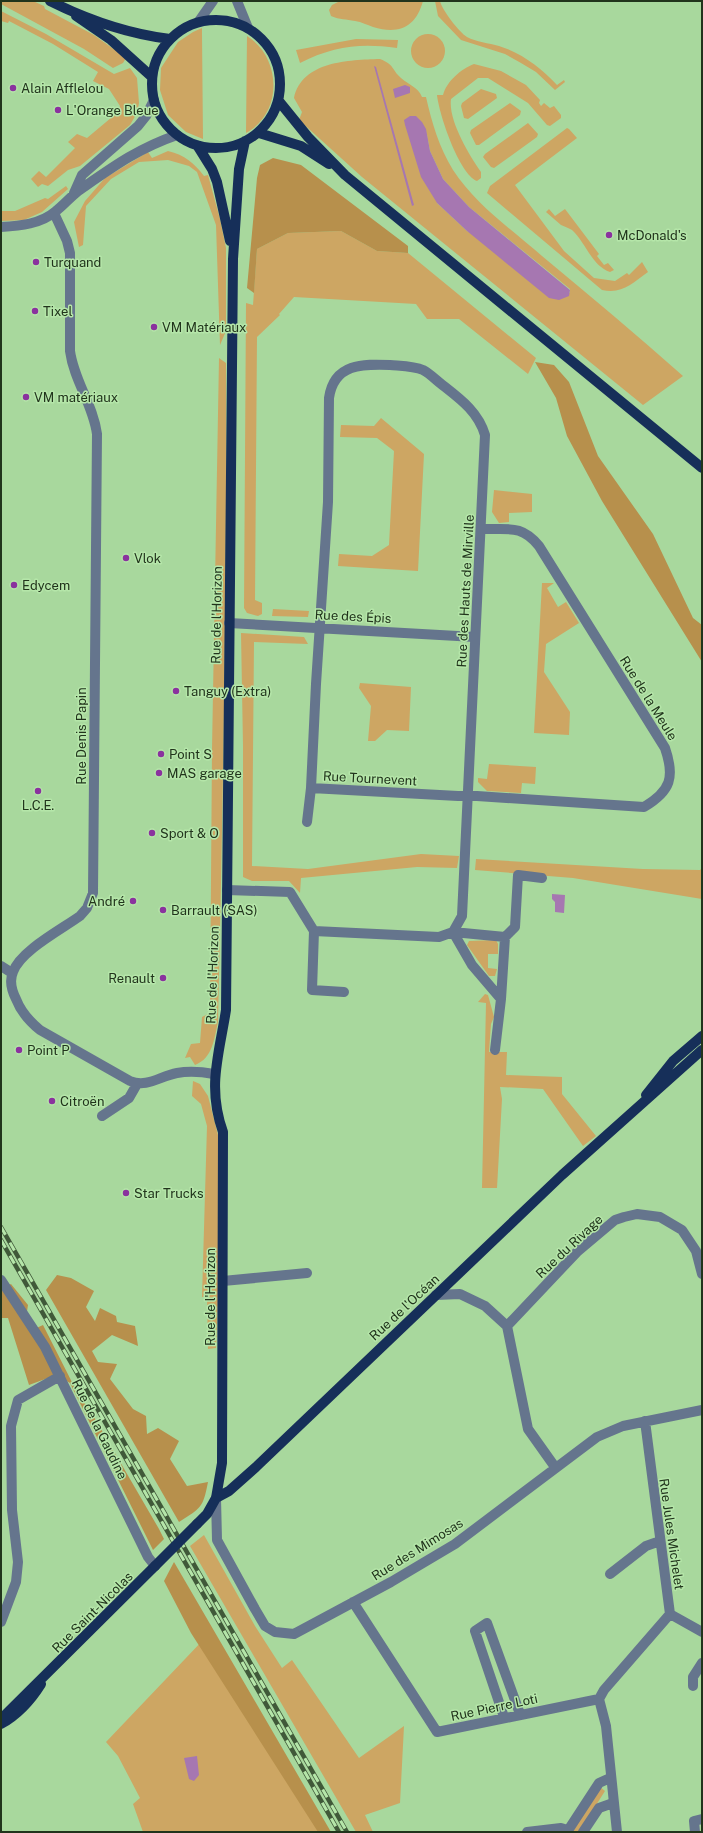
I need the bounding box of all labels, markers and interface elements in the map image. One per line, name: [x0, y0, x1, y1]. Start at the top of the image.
place label: Alain Afflelou: [21, 81, 103, 96]
marker: Alain Afflelou: [8, 83, 18, 93]
place label: L'Orange Bleue: [66, 103, 159, 118]
marker: L'Orange Bleue: [53, 105, 63, 115]
place label: McDonald's: [617, 228, 687, 243]
marker: McDonald's: [604, 230, 614, 240]
place label: Turquand: [44, 255, 101, 270]
marker: Turquand: [31, 257, 41, 267]
place label: Tixel: [43, 304, 72, 319]
marker: Tixel: [30, 306, 40, 316]
place label: VM Matériaux: [162, 320, 246, 335]
marker: VM Matériaux: [149, 322, 159, 332]
place label: VM matériaux: [34, 390, 118, 405]
marker: VM matériaux: [21, 392, 31, 402]
street label: Rue des Hauts de Mirville: [454, 514, 477, 668]
place label: Vlok: [134, 551, 161, 566]
marker: Vlok: [121, 553, 131, 563]
street label: Rue de l'Horizon: [208, 566, 225, 664]
place label: Edycem: [22, 578, 70, 593]
marker: Edycem: [9, 580, 19, 590]
street label: Rue des Épis: [314, 606, 392, 626]
street label: Rue de la Meule: [617, 653, 680, 743]
place label: Tanguy (Extra): [184, 684, 271, 699]
marker: Tanguy (Extra): [171, 686, 181, 696]
street label: Rue Denis Papin: [74, 687, 89, 785]
place label: Point S: [169, 747, 212, 762]
marker: Point S: [156, 749, 166, 759]
place label: MAS garage: [167, 766, 242, 781]
marker: MAS garage: [154, 768, 164, 778]
street label: Rue Tournevent: [322, 769, 417, 788]
marker: L.C.E.: [33, 786, 43, 796]
place label: L.C.E.: [22, 798, 54, 813]
place label: Sport & O: [160, 826, 219, 841]
marker: Sport & O: [147, 828, 157, 838]
place label: André: [88, 894, 125, 909]
marker: André: [128, 896, 138, 906]
place label: Barrault (SAS): [171, 903, 258, 918]
marker: Barrault (SAS): [158, 905, 168, 915]
street label: Rue de l'Horizon: [203, 926, 222, 1024]
place label: Renault: [108, 971, 155, 986]
marker: Renault: [158, 973, 168, 983]
place label: Point P: [27, 1043, 70, 1058]
marker: Point P: [14, 1045, 24, 1055]
place label: Citroën: [60, 1094, 104, 1109]
marker: Citroën: [47, 1096, 57, 1106]
place label: Star Trucks: [134, 1186, 204, 1201]
marker: Star Trucks: [121, 1188, 131, 1198]
street label: Rue du Rivage: [533, 1212, 606, 1281]
street label: Rue de l'Horizon: [203, 1248, 218, 1346]
street label: Rue de l'Océan: [366, 1271, 442, 1343]
street label: Rue de la Gaudine: [69, 1377, 130, 1482]
street label: Rue Jules Michelet: [656, 1477, 687, 1591]
street label: Rue des Mimosas: [369, 1515, 466, 1584]
street label: Rue Saint-Nicolas: [49, 1569, 136, 1656]
street label: Rue Pierre Loti: [449, 1691, 539, 1724]

